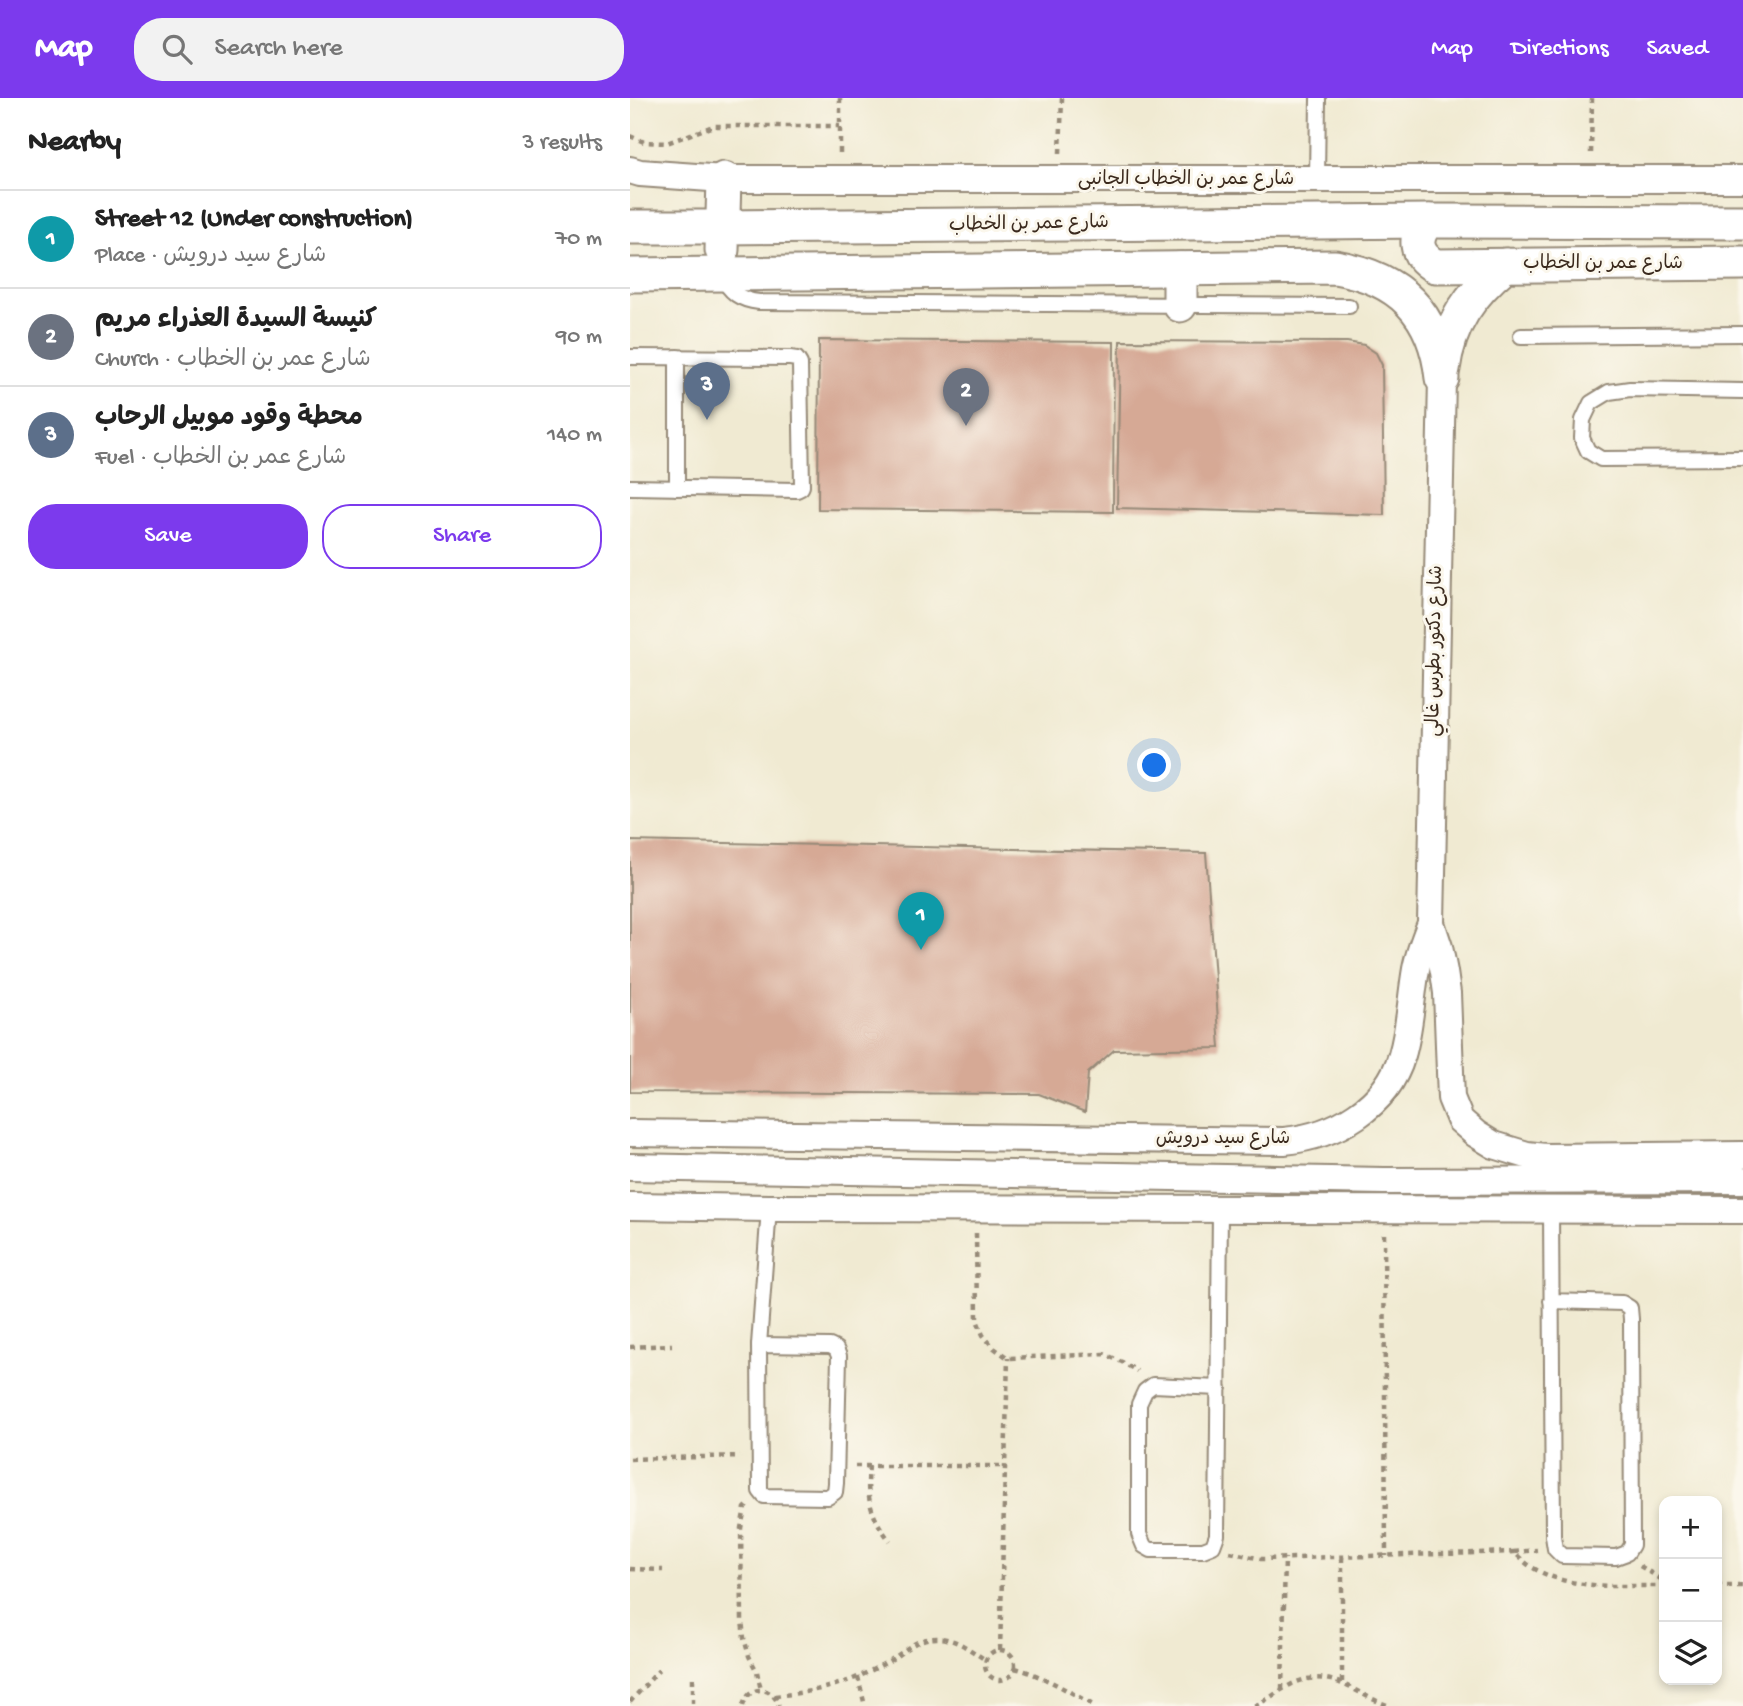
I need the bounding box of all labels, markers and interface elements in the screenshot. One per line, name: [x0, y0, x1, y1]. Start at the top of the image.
search box: [134, 18, 624, 81]
text: Map: [35, 30, 92, 68]
icon: search: [158, 30, 196, 68]
text: Search here: [214, 34, 343, 65]
text: Map: [1431, 35, 1473, 64]
text: Directions: [1511, 35, 1609, 64]
text: Saved: [1647, 35, 1708, 64]
text: Nearby: [28, 126, 121, 161]
text: 3 results: [522, 130, 602, 157]
street label: شارع عمر بن الخطاب الجانبى: [1078, 169, 1294, 192]
text: Street 12 (Under construction): [95, 205, 413, 236]
street label: شارع عمر بن الخطاب: [949, 212, 1109, 238]
text: 1: [46, 226, 56, 253]
text: 70 m: [555, 226, 602, 253]
text: Place · شارع سيد درويش: [95, 243, 326, 270]
street label: شارع عمر بن الخطاب: [1523, 253, 1683, 276]
text: كنيسة السيدة العذراء مريم: [95, 306, 377, 337]
text: 2: [45, 324, 57, 351]
text: 90 m: [556, 324, 602, 351]
text: Church · شارع عمر بن الخطاب: [95, 347, 371, 374]
pin: 3: [684, 362, 730, 420]
pin: 2: [943, 368, 989, 426]
text: محطة وقود موبيل الرحاب: [95, 404, 363, 435]
text: 3: [45, 422, 57, 449]
text: 140 m: [547, 422, 602, 449]
text: Fuel · شارع عمر بن الخطاب: [95, 445, 346, 472]
button: Save: [28, 504, 308, 569]
button: Share: [322, 504, 602, 569]
street label: شارع دكتور بطرس غالي: [1423, 565, 1451, 737]
your location: [1137, 748, 1171, 782]
pin: 1: [898, 892, 944, 950]
street label: شارع سيد درويش: [1156, 1128, 1290, 1151]
map controls: [1659, 1496, 1722, 1685]
button: +: [1659, 1496, 1722, 1559]
button: −: [1659, 1559, 1722, 1622]
button: layers: [1659, 1622, 1722, 1685]

